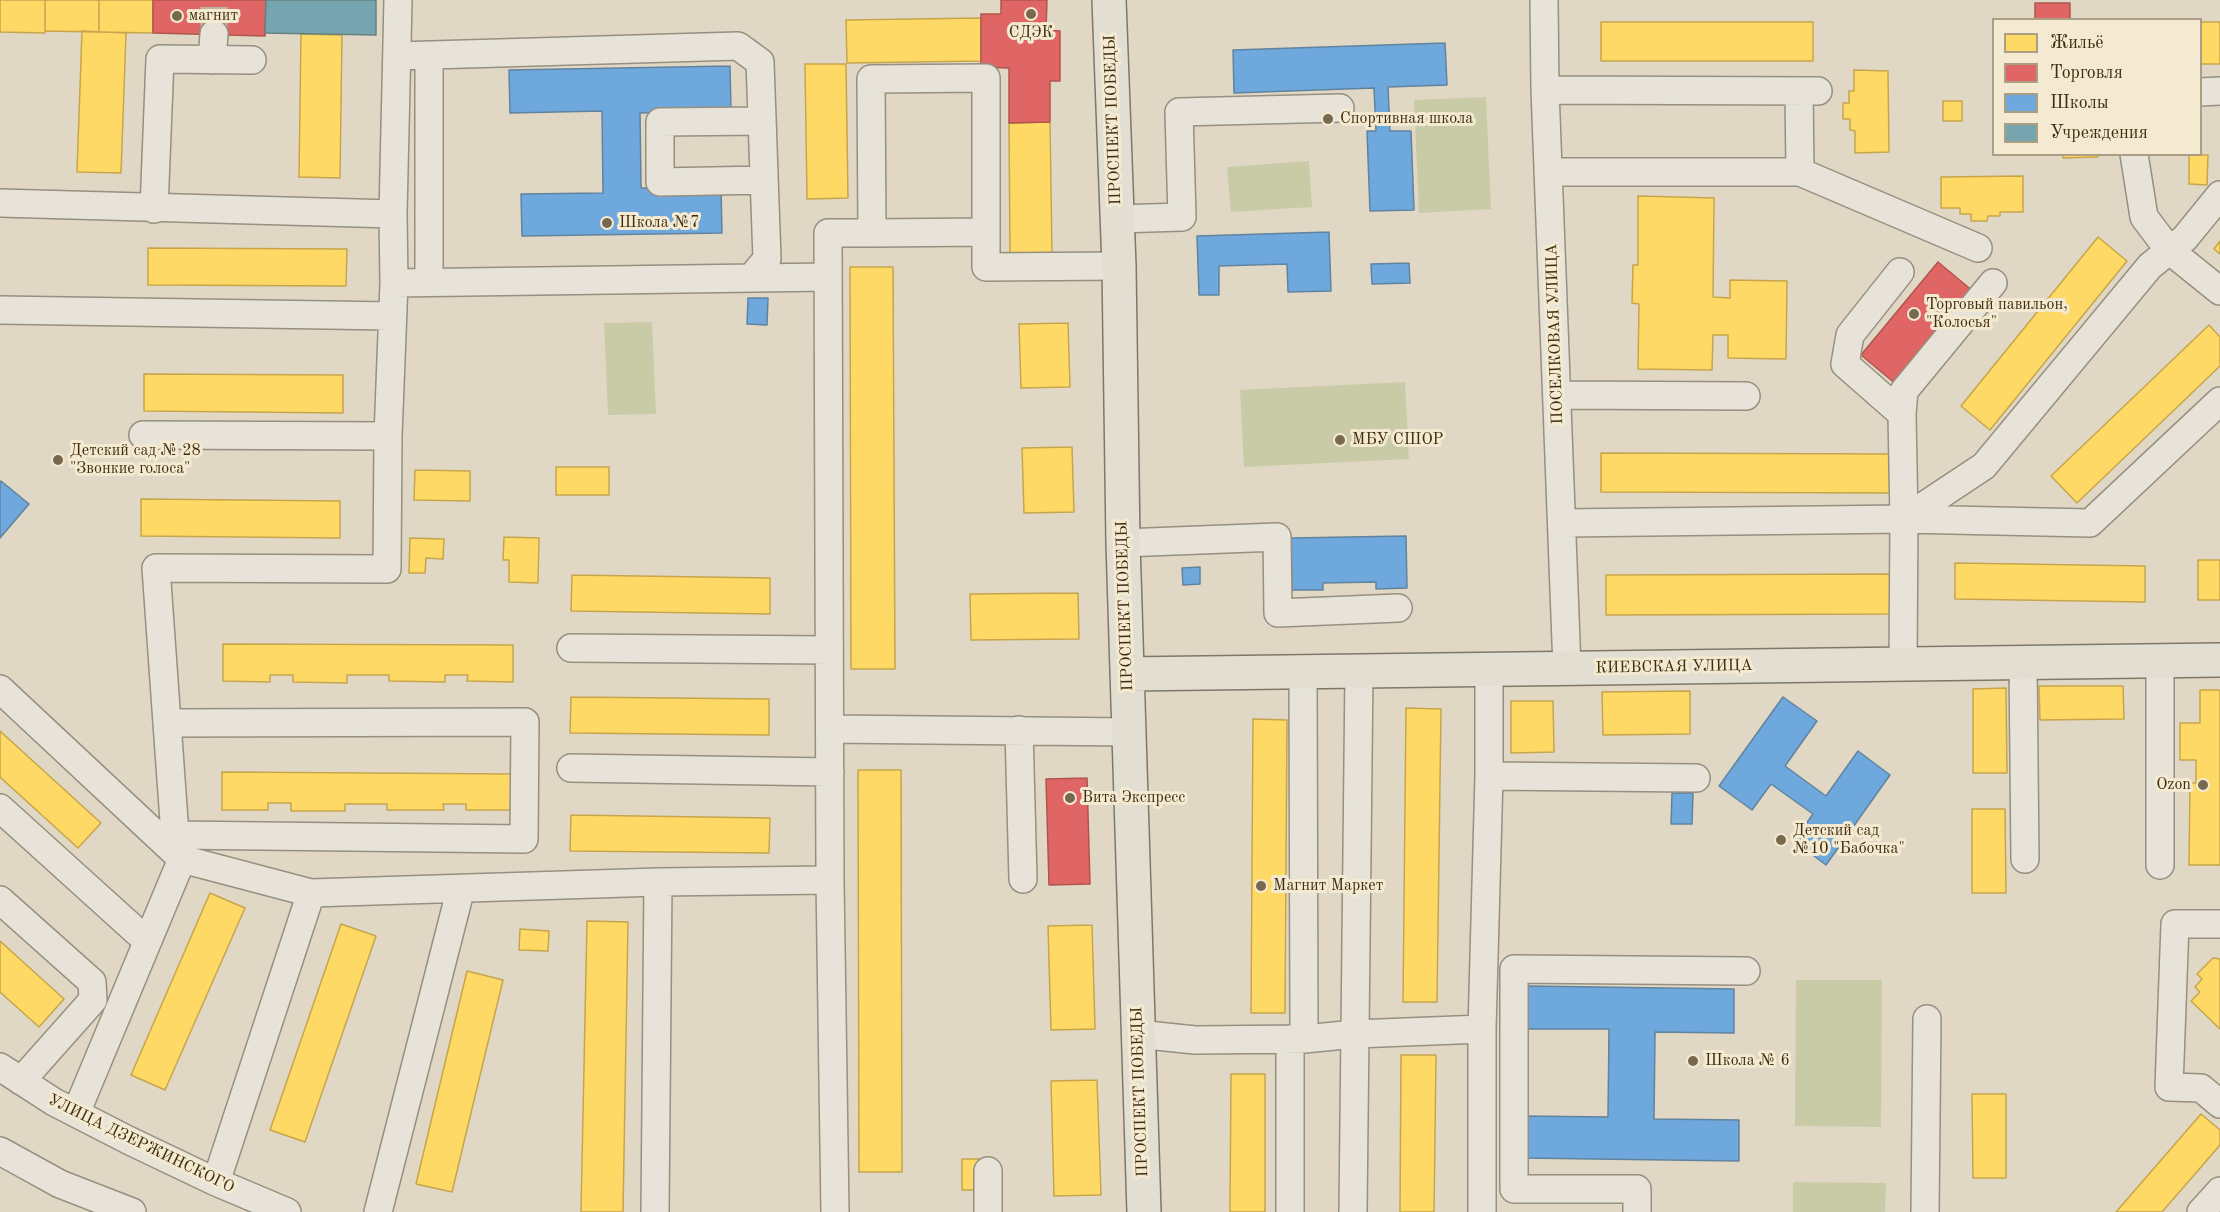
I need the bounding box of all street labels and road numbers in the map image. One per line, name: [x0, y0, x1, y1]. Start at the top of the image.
street label: ПРОСПЕКТ ПОБЕДЫ: [1100, 34, 1126, 206]
street label: ПОСЕЛКОВАЯ УЛИЦА: [1542, 243, 1568, 425]
street label: ПРОСПЕКТ ПОБЕДЫ: [1112, 520, 1138, 692]
street label: КИЕВСКАЯ УЛИЦА: [1595, 656, 1753, 678]
street label: ПРОСПЕКТ ПОБЕДЫ: [1127, 1006, 1153, 1178]
street label: УЛИЦА ДЗЕРЖИНСКОГО: [45, 1090, 237, 1198]

